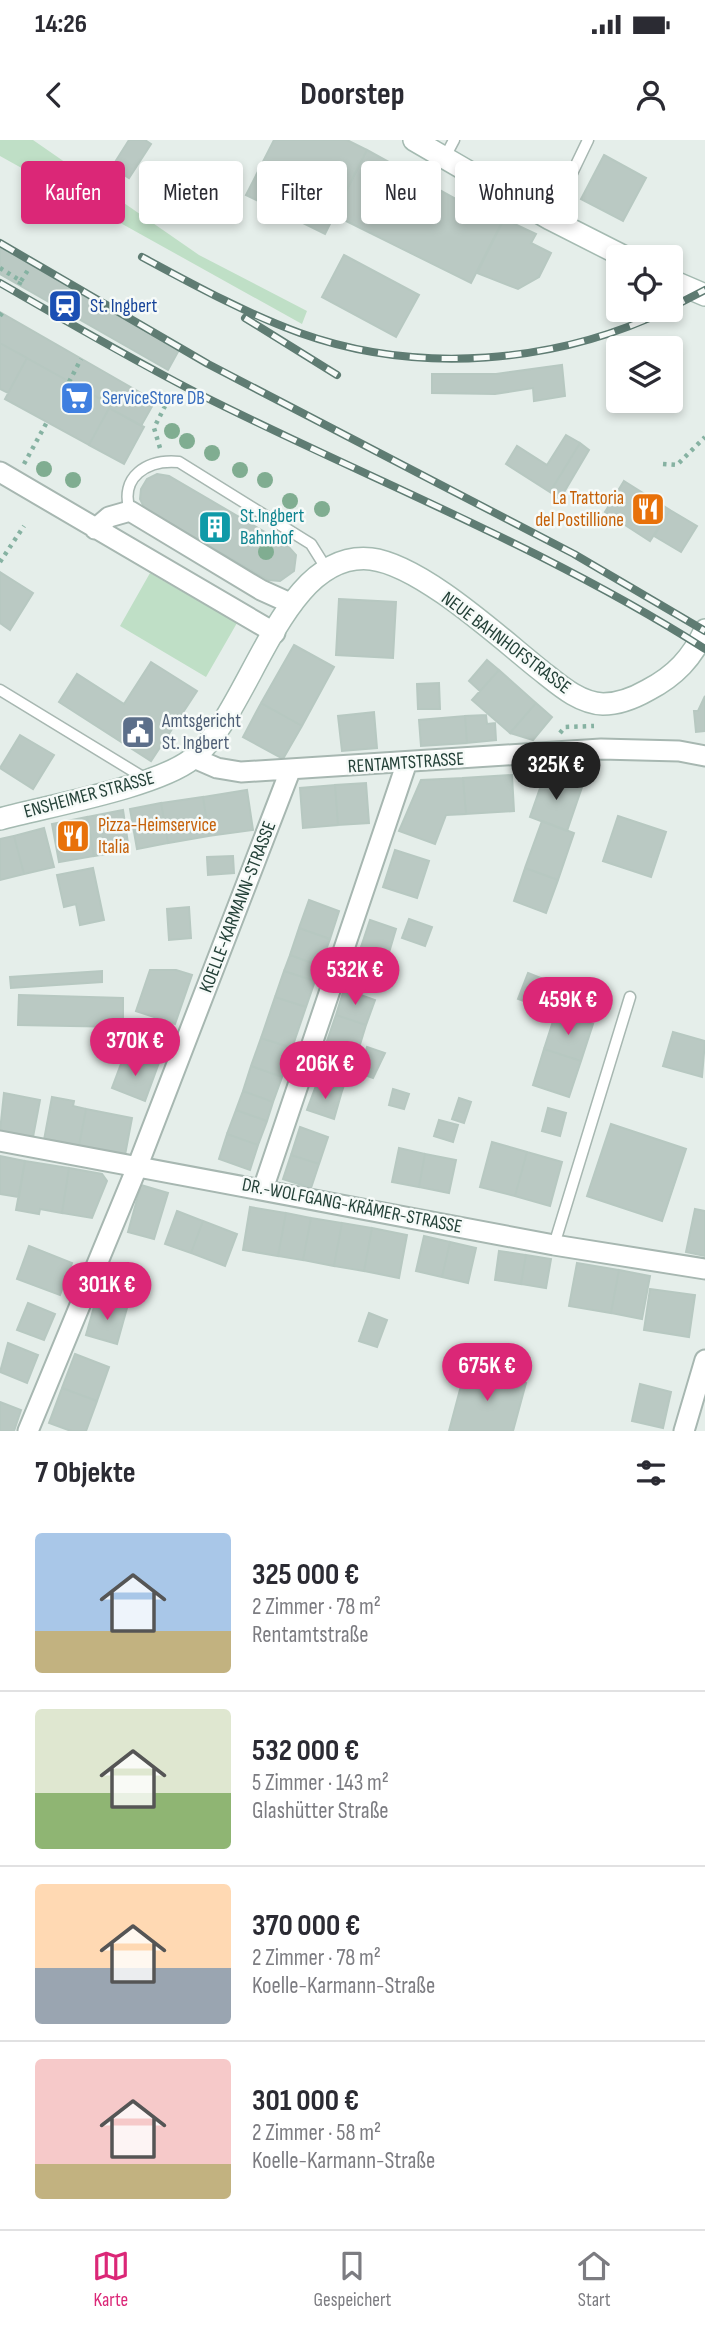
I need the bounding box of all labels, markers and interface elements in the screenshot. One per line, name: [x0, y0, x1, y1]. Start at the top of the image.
text: 14:26: [35, 9, 87, 40]
text: Doorstep: [300, 75, 405, 114]
icon: back: [35, 76, 73, 114]
icon: person: [632, 76, 670, 114]
chip: Kaufen: [21, 161, 125, 224]
chip: Mieten: [139, 161, 243, 224]
chip: Filter: [257, 161, 347, 224]
chip: Neu: [361, 161, 441, 224]
chip: Wohnung: [455, 161, 578, 224]
map controls: [606, 245, 683, 413]
button: locate: [606, 245, 683, 322]
station icon: St. Ingbert: [46, 287, 84, 325]
place label: St. Ingbert: [90, 295, 158, 318]
button: layers: [606, 336, 683, 413]
supermarket icon: ServiceStore DB: [58, 379, 96, 417]
place label: ServiceStore DB: [102, 387, 205, 410]
place label: La Trattoria del Postillione: [535, 487, 624, 532]
restaurant icon: La Trattoria del Postillione: [629, 490, 667, 528]
place label: St.Ingbert Bahnhof: [240, 505, 305, 550]
building icon: St.Ingbert Bahnhof: [196, 508, 234, 546]
street label: NEUE BAHNHOFSTRASSE: [437, 587, 575, 699]
place label: Amtsgericht St. Ingbert: [161, 710, 241, 755]
public building icon: Amtsgericht St. Ingbert: [119, 713, 157, 751]
pin: 325K €: [499, 742, 613, 802]
street label: RENTAMTSTRASSE: [347, 747, 465, 779]
text: 325K €: [527, 751, 585, 779]
street label: ENSHEIMER STRASSE: [21, 767, 157, 823]
place label: Pizza-Heimservice Italia: [98, 814, 217, 859]
restaurant icon: Pizza-Heimservice Italia: [54, 817, 92, 855]
street label: KOELLE-KARMANN-STRASSE: [195, 818, 281, 996]
pin: 532K €: [298, 948, 412, 1007]
text: 532K €: [326, 956, 384, 984]
pin: 459K €: [511, 978, 625, 1037]
text: 459K €: [539, 986, 597, 1014]
pin: 370K €: [78, 1018, 192, 1078]
text: 370K €: [106, 1027, 164, 1055]
pin: 206K €: [268, 1042, 382, 1101]
text: 206K €: [296, 1050, 354, 1078]
street label: DR.-WOLFGANG-KRÄMER-STRASSE: [240, 1173, 464, 1239]
pin: 301K €: [50, 1262, 164, 1322]
text: 301K €: [78, 1271, 136, 1299]
pin: 675K €: [430, 1344, 544, 1403]
text: 675K €: [458, 1352, 516, 1380]
icon: filters: [632, 1454, 670, 1492]
text: 7 Objekte: [35, 1455, 135, 1491]
text: 325 000 €: [252, 1557, 359, 1593]
icon: home: [91, 1561, 175, 1645]
text: 2 Zimmer · 78 m²: [252, 1593, 381, 1621]
text: Rentamtstraße: [252, 1621, 368, 1649]
text: 532 000 €: [252, 1733, 359, 1769]
icon: home: [91, 1737, 175, 1821]
text: 5 Zimmer · 143 m²: [252, 1769, 389, 1797]
text: Glashütter Straße: [252, 1797, 389, 1825]
text: 370 000 €: [252, 1908, 360, 1944]
icon: home: [91, 1912, 175, 1996]
text: 2 Zimmer · 78 m²: [252, 1944, 381, 1972]
text: Koelle-Karmann-Straße: [252, 1972, 435, 2000]
text: 301 000 €: [252, 2083, 359, 2119]
icon: home: [91, 2087, 175, 2171]
text: 2 Zimmer · 58 m²: [252, 2119, 381, 2147]
text: Koelle-Karmann-Straße: [252, 2147, 435, 2175]
tab: Karte: [92, 2247, 130, 2312]
tab: Gespeichert: [314, 2247, 391, 2312]
tab: Start: [575, 2247, 613, 2312]

